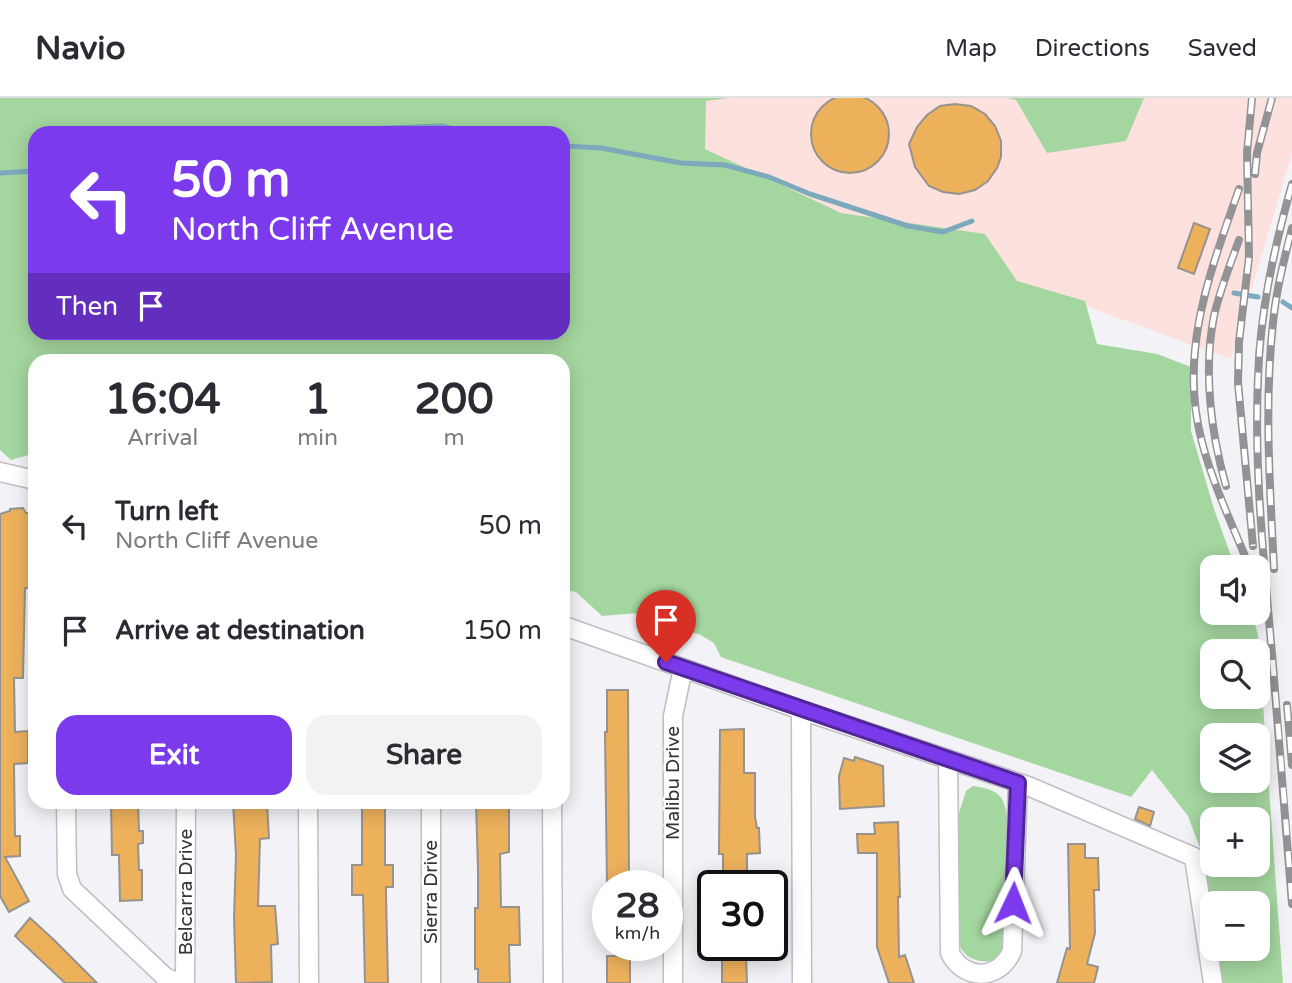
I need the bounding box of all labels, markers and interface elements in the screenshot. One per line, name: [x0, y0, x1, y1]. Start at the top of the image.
text: Navio: [35, 29, 126, 68]
text: Map: [945, 34, 997, 63]
text: Directions: [1035, 34, 1150, 63]
text: Saved: [1188, 34, 1257, 63]
text: 50 m: [171, 151, 290, 210]
icon: left: [56, 154, 147, 245]
text: North Cliff Avenue: [171, 211, 454, 249]
icon: arrive: [132, 287, 170, 325]
text: Then: [56, 291, 118, 322]
text: 16:04: [104, 374, 221, 425]
text: 1: [304, 374, 331, 425]
text: 200: [414, 374, 494, 425]
text: Arrival: [127, 424, 198, 452]
text: min: [297, 424, 338, 452]
text: m: [443, 424, 465, 452]
text: Turn left: [115, 496, 218, 527]
icon: left: [56, 507, 94, 545]
text: 50 m: [479, 510, 542, 541]
text: North Cliff Avenue: [115, 527, 318, 555]
map controls: [1200, 555, 1270, 961]
button: sound: [1200, 555, 1270, 625]
pin: [636, 590, 696, 662]
icon: arrive: [647, 601, 685, 639]
icon: arrive: [56, 612, 94, 650]
text: Arrive at destination: [115, 615, 365, 646]
text: 150 m: [462, 615, 542, 646]
button: search: [1200, 639, 1270, 709]
button: Exit: [56, 715, 292, 795]
button: Share: [306, 715, 542, 795]
button: layers: [1200, 723, 1270, 793]
street label: Malibu Drive: [662, 726, 684, 840]
button: +: [1200, 807, 1270, 877]
street label: Belcarra Drive: [175, 829, 197, 955]
street label: Sierra Drive: [420, 840, 442, 944]
position arrow: [976, 866, 1050, 940]
speed limit sign: 30: [697, 870, 788, 961]
text: 28: [616, 885, 659, 927]
button: −: [1200, 891, 1270, 961]
text: km/h: [615, 922, 660, 944]

